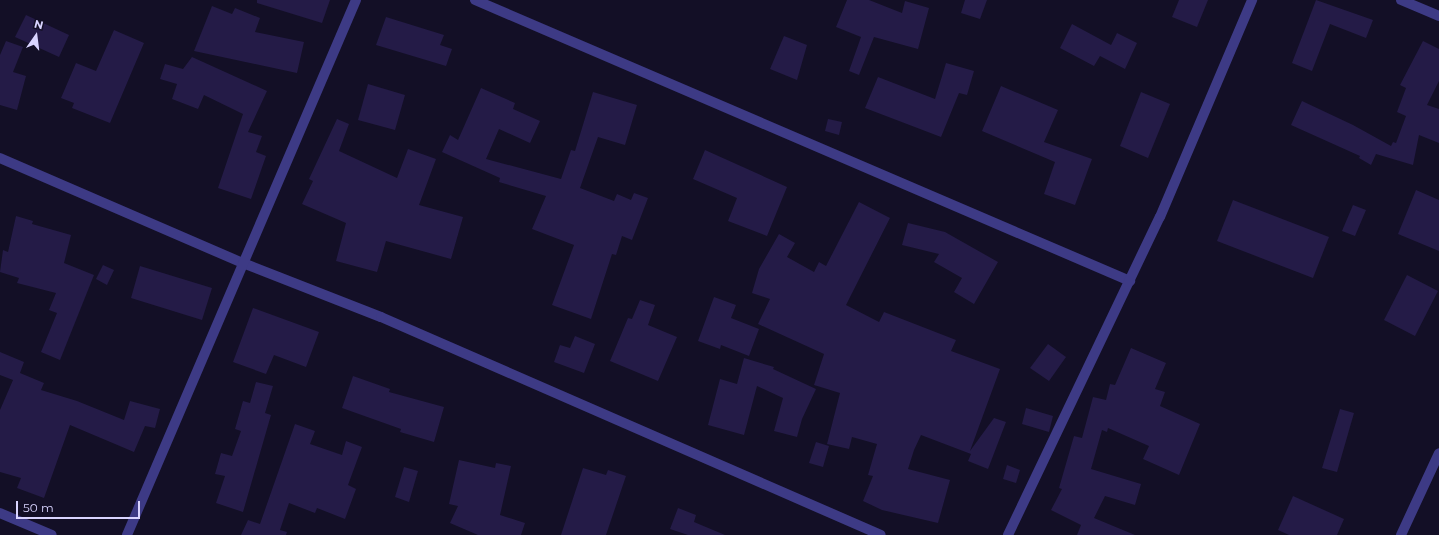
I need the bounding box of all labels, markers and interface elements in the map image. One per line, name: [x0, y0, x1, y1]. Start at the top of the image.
north arrow: [16, 16, 56, 56]
text: N: [33, 16, 45, 32]
scale bar: [18, 493, 142, 519]
text: 50 m: [23, 500, 54, 515]

